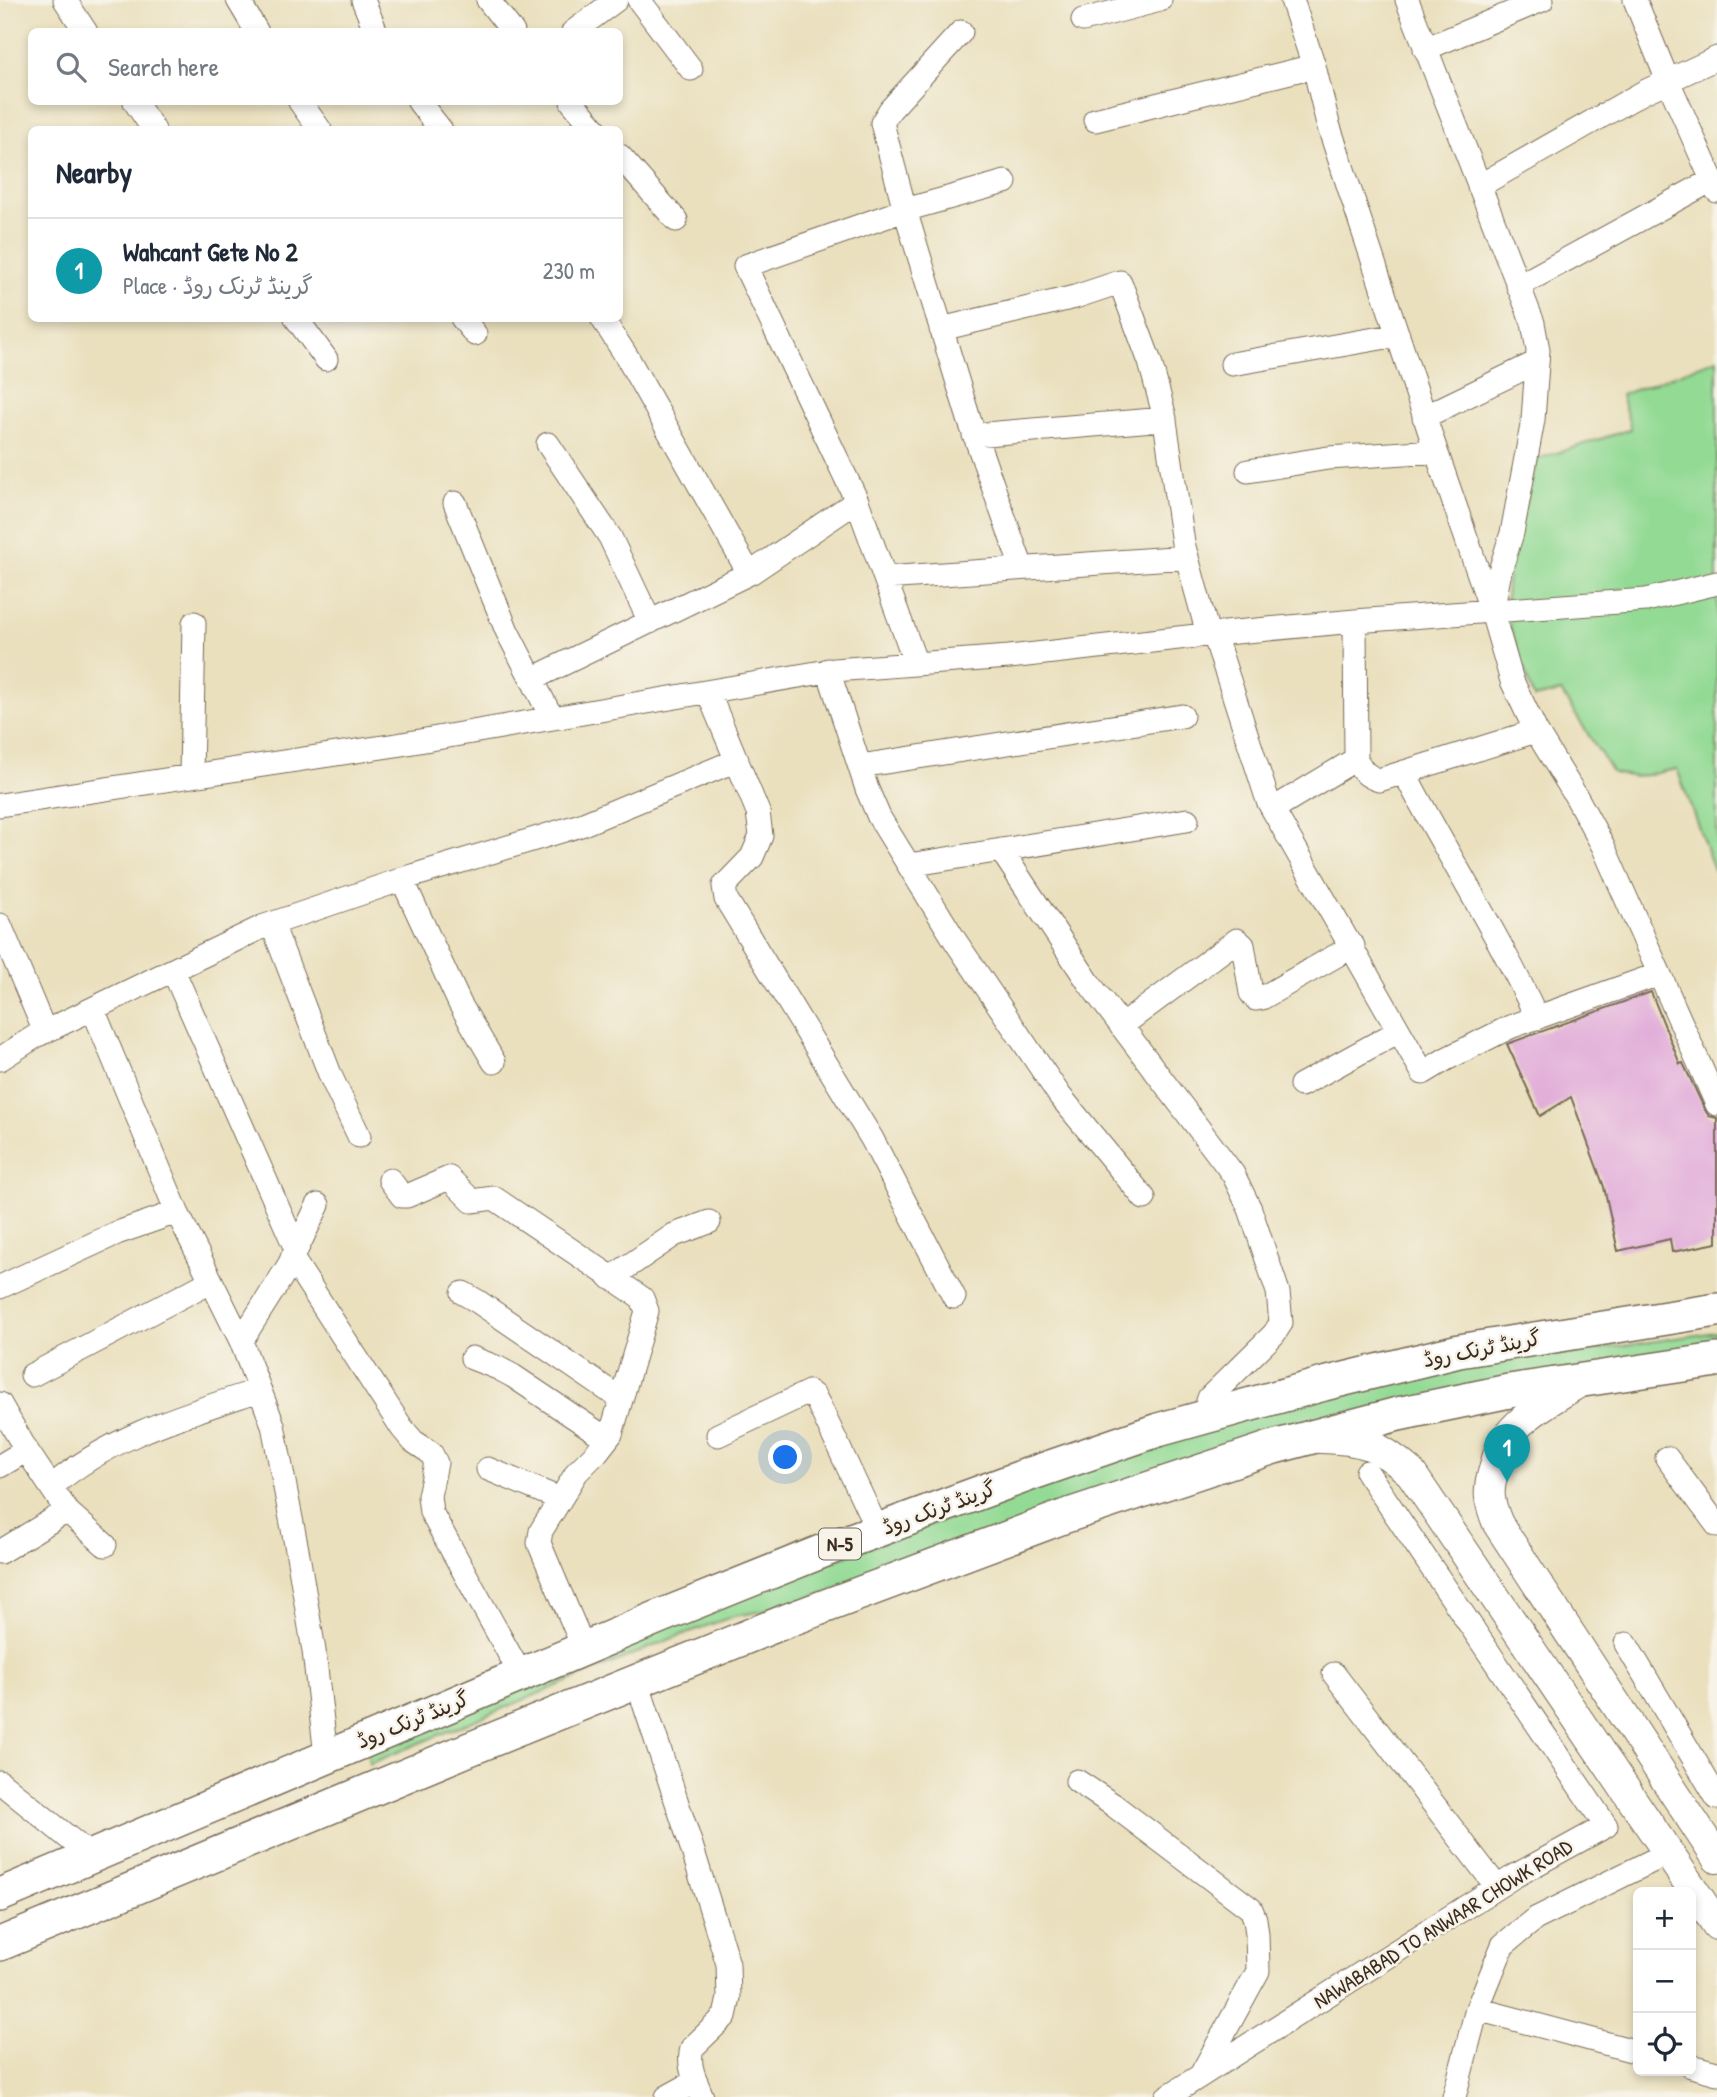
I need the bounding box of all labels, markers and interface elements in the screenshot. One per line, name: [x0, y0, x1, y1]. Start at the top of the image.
search box: [28, 28, 623, 105]
icon: search: [52, 48, 90, 86]
text: Search here: [108, 49, 219, 84]
text: Nearby: [56, 152, 132, 192]
text: Wahcant Gete No 2: [123, 234, 298, 269]
text: 1: [75, 255, 83, 286]
text: 230 m: [543, 255, 595, 286]
text: Place · گرینڈ ٹرنک روڈ: [123, 270, 313, 301]
street label: گرینڈ ٹرنک روڈ: [1421, 1323, 1543, 1374]
pin: 1: [1484, 1424, 1530, 1482]
your location: [768, 1440, 802, 1474]
street label: گرینڈ ٹرنک روڈ: [878, 1474, 1000, 1542]
road number: N-5: [819, 1528, 861, 1560]
street label: گرینڈ ٹرنک روڈ: [352, 1684, 473, 1755]
street label: NAWABABAD TO ANWAAR CHOWK ROAD: [1308, 1832, 1578, 2015]
map controls: [1633, 1887, 1696, 2076]
button: +: [1633, 1887, 1696, 1950]
button: −: [1633, 1950, 1696, 2013]
button: locate: [1633, 2013, 1696, 2076]

